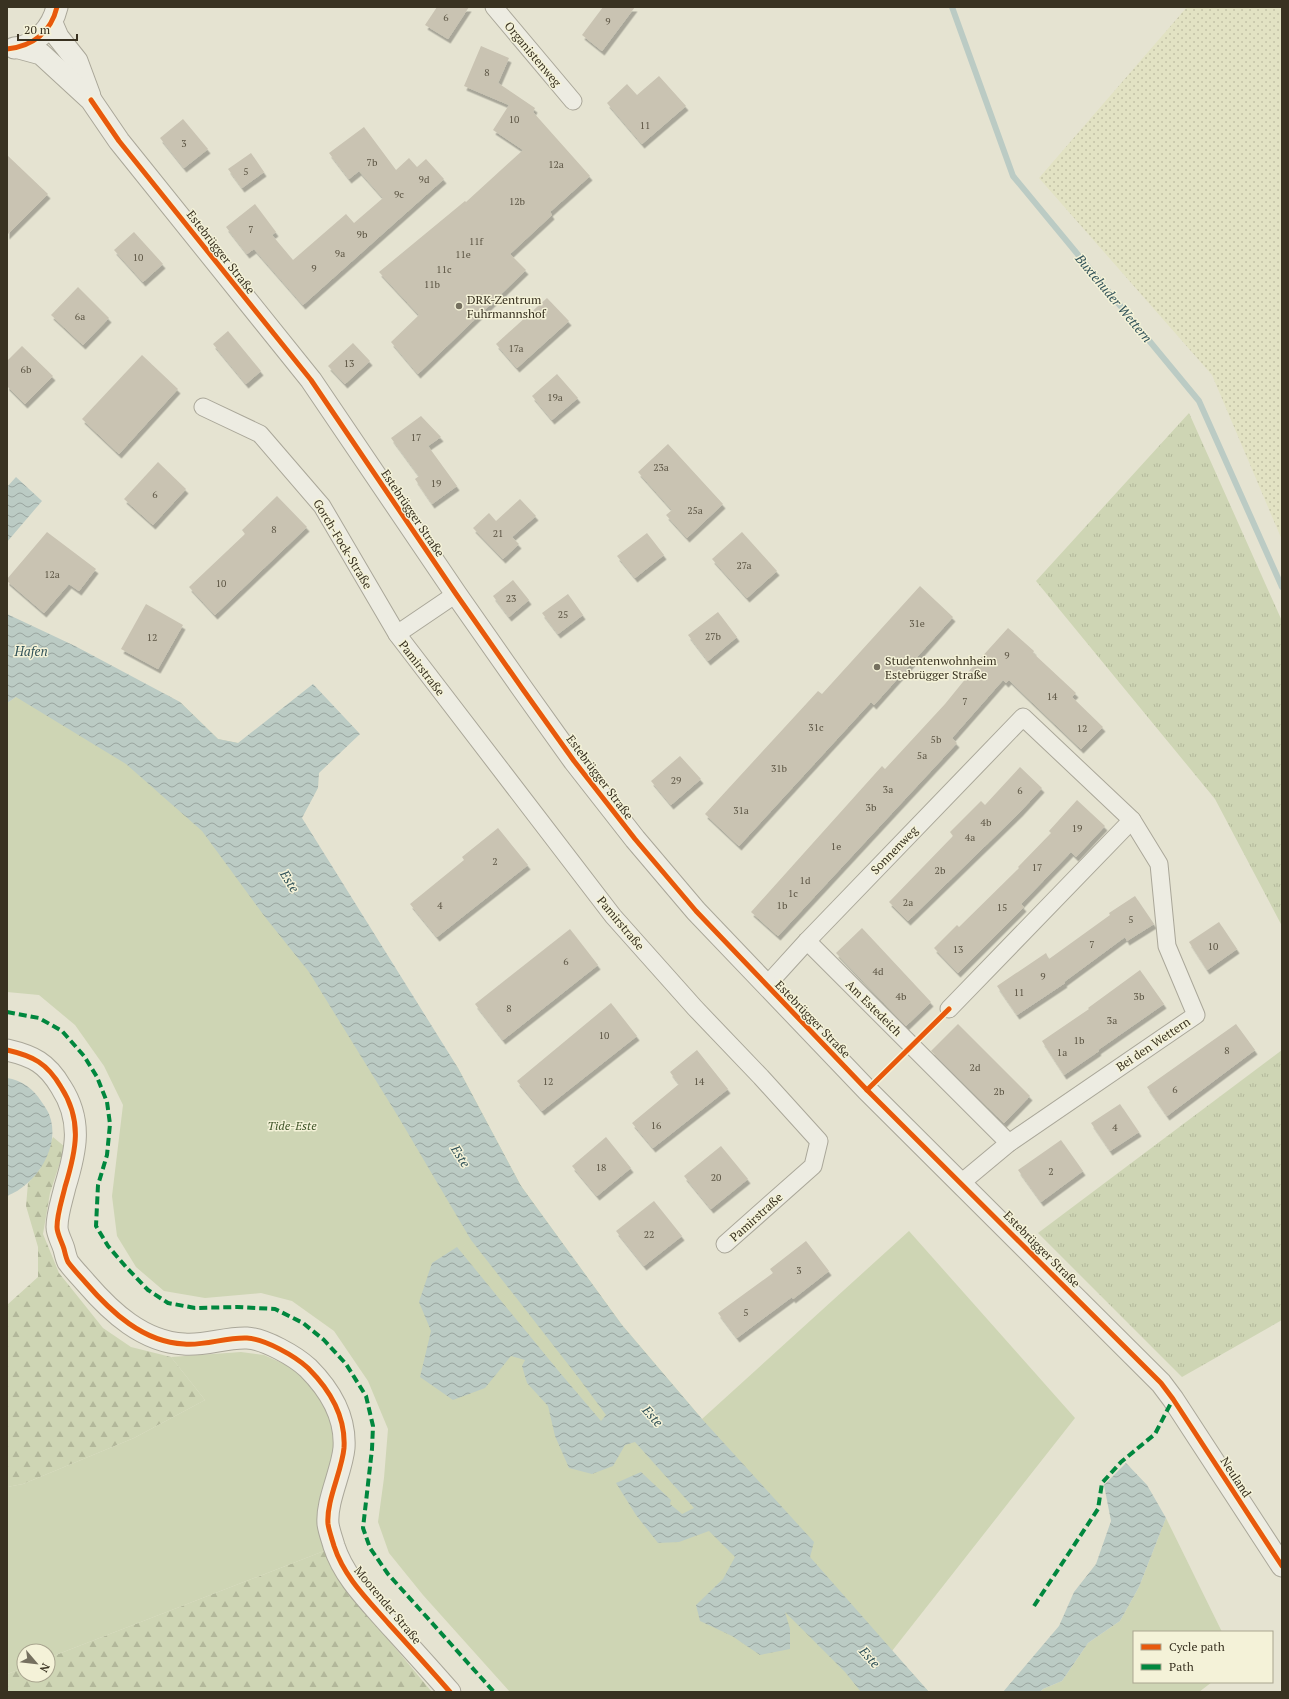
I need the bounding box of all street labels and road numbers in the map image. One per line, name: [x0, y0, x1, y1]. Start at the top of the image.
street label: Organistenweg: [501, 18, 565, 90]
street label: Estebrügger Straße: [184, 207, 258, 297]
street label: Estebrügger Straße: [378, 466, 448, 560]
street label: Gorch-Fock-Straße: [310, 496, 376, 592]
street label: Pamirstraße: [396, 637, 448, 699]
street label: Estebrügger Straße: [563, 732, 637, 822]
street label: Sonnenweg: [867, 822, 921, 877]
street label: Pamirstraße: [594, 893, 648, 953]
street label: Estebrügger Straße: [772, 977, 854, 1061]
street label: Am Estedeich: [843, 977, 905, 1039]
street label: Bei den Wettern: [1113, 1014, 1193, 1074]
street label: Pamirstraße: [727, 1189, 785, 1245]
street label: Estebrügger Straße: [1001, 1208, 1083, 1290]
street label: Neuland: [1217, 1454, 1255, 1500]
street label: Moorender Straße: [351, 1563, 425, 1647]

